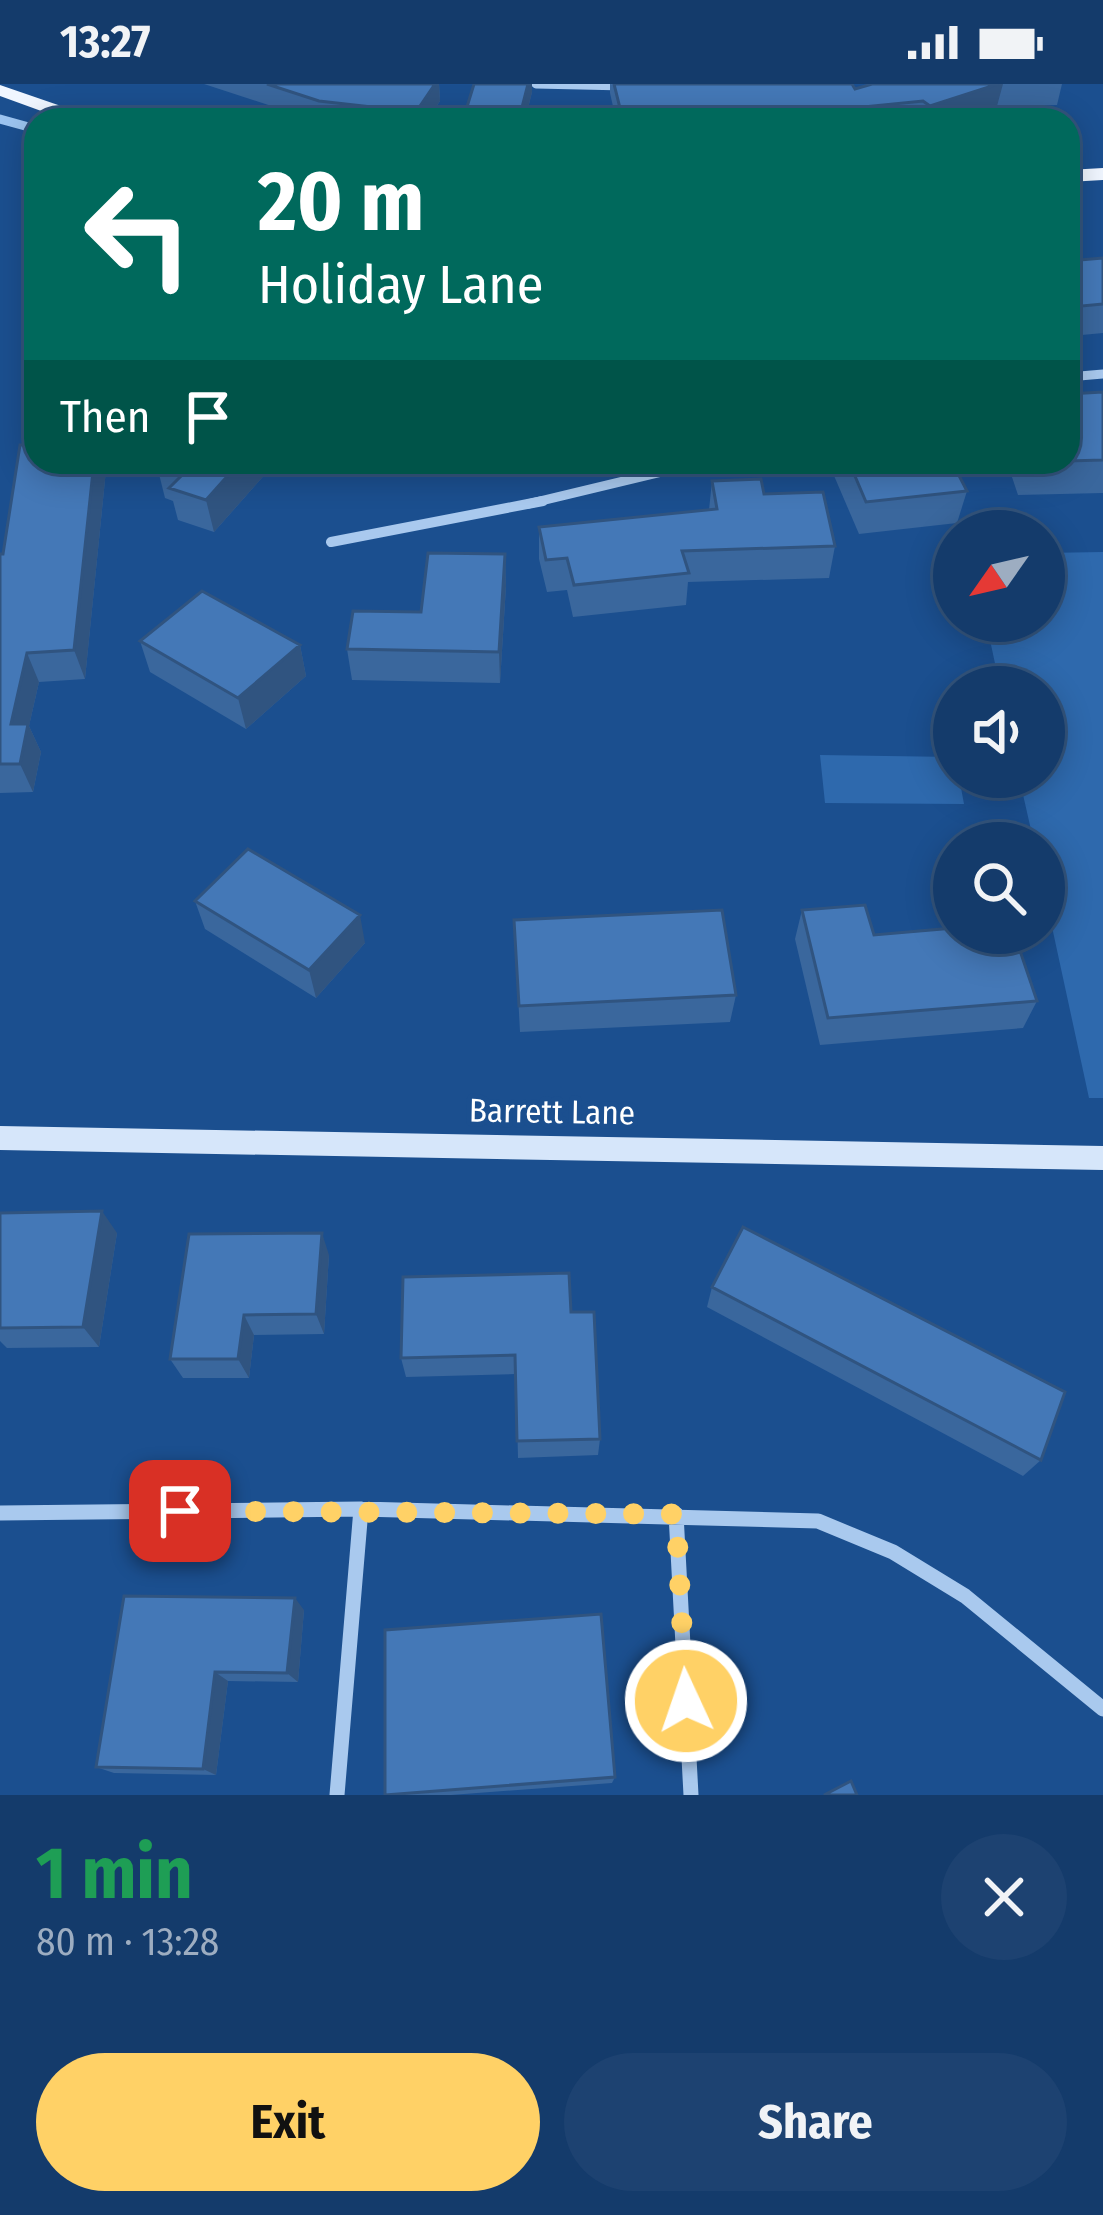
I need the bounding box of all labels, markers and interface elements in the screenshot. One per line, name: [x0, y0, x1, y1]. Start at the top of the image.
text: 13:27: [60, 15, 150, 69]
text: 20 m: [258, 151, 424, 252]
icon: left: [60, 156, 216, 312]
text: Holiday Lane: [258, 253, 544, 317]
icon: arrive: [175, 384, 241, 450]
text: Then: [60, 390, 151, 444]
north arrow: [933, 510, 1065, 642]
map controls: [933, 510, 1065, 954]
button: sound: [933, 666, 1065, 798]
button: search: [933, 822, 1065, 954]
street label: Barrett Lane: [469, 1091, 635, 1133]
pin: [129, 1460, 231, 1562]
icon: arrive: [147, 1478, 213, 1544]
position arrow: [623, 1638, 749, 1764]
text: 1 min: [36, 1831, 193, 1917]
button: close: [941, 1834, 1067, 1960]
text: 80 m · 13:28: [36, 1919, 219, 1965]
button: Exit: [36, 2053, 540, 2191]
button: Share: [564, 2053, 1067, 2191]

